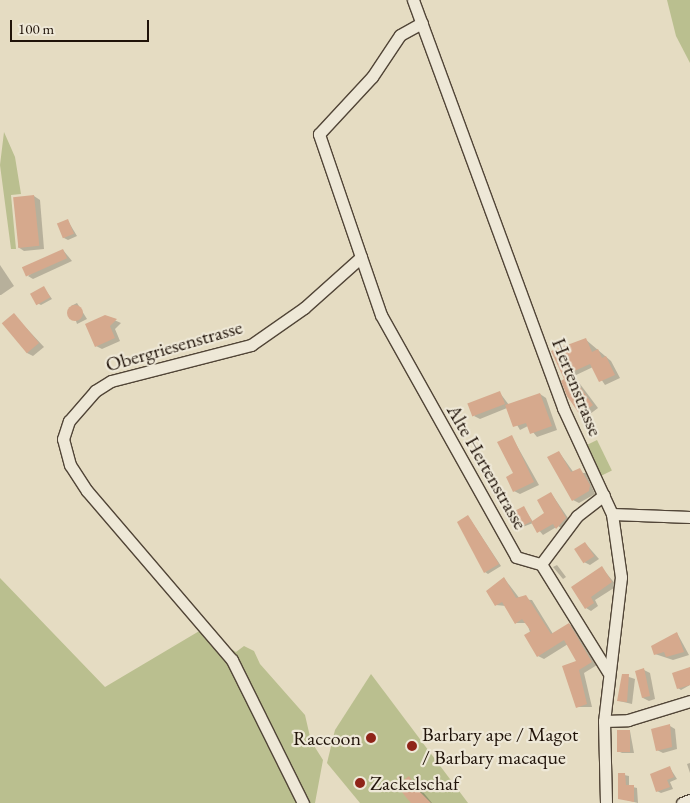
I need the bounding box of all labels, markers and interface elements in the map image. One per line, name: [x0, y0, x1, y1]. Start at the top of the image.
scale bar: [12, 10, 151, 42]
text: 100 m: [18, 19, 54, 38]
street label: Obergriesenstrasse: [103, 315, 245, 377]
street label: Hertenstrasse: [546, 335, 608, 439]
street label: Alte Hertenstrasse: [442, 400, 532, 534]
place label: Barbary ape / Magot / Barbary macaque: [422, 722, 578, 769]
place label: Raccoon: [293, 726, 361, 750]
marker: Raccoon: [365, 732, 377, 744]
marker: Barbary ape / Magot / Barbary macaque: [406, 740, 418, 752]
place label: Zackelschaf: [370, 771, 459, 795]
marker: Zackelschaf: [354, 777, 366, 789]

